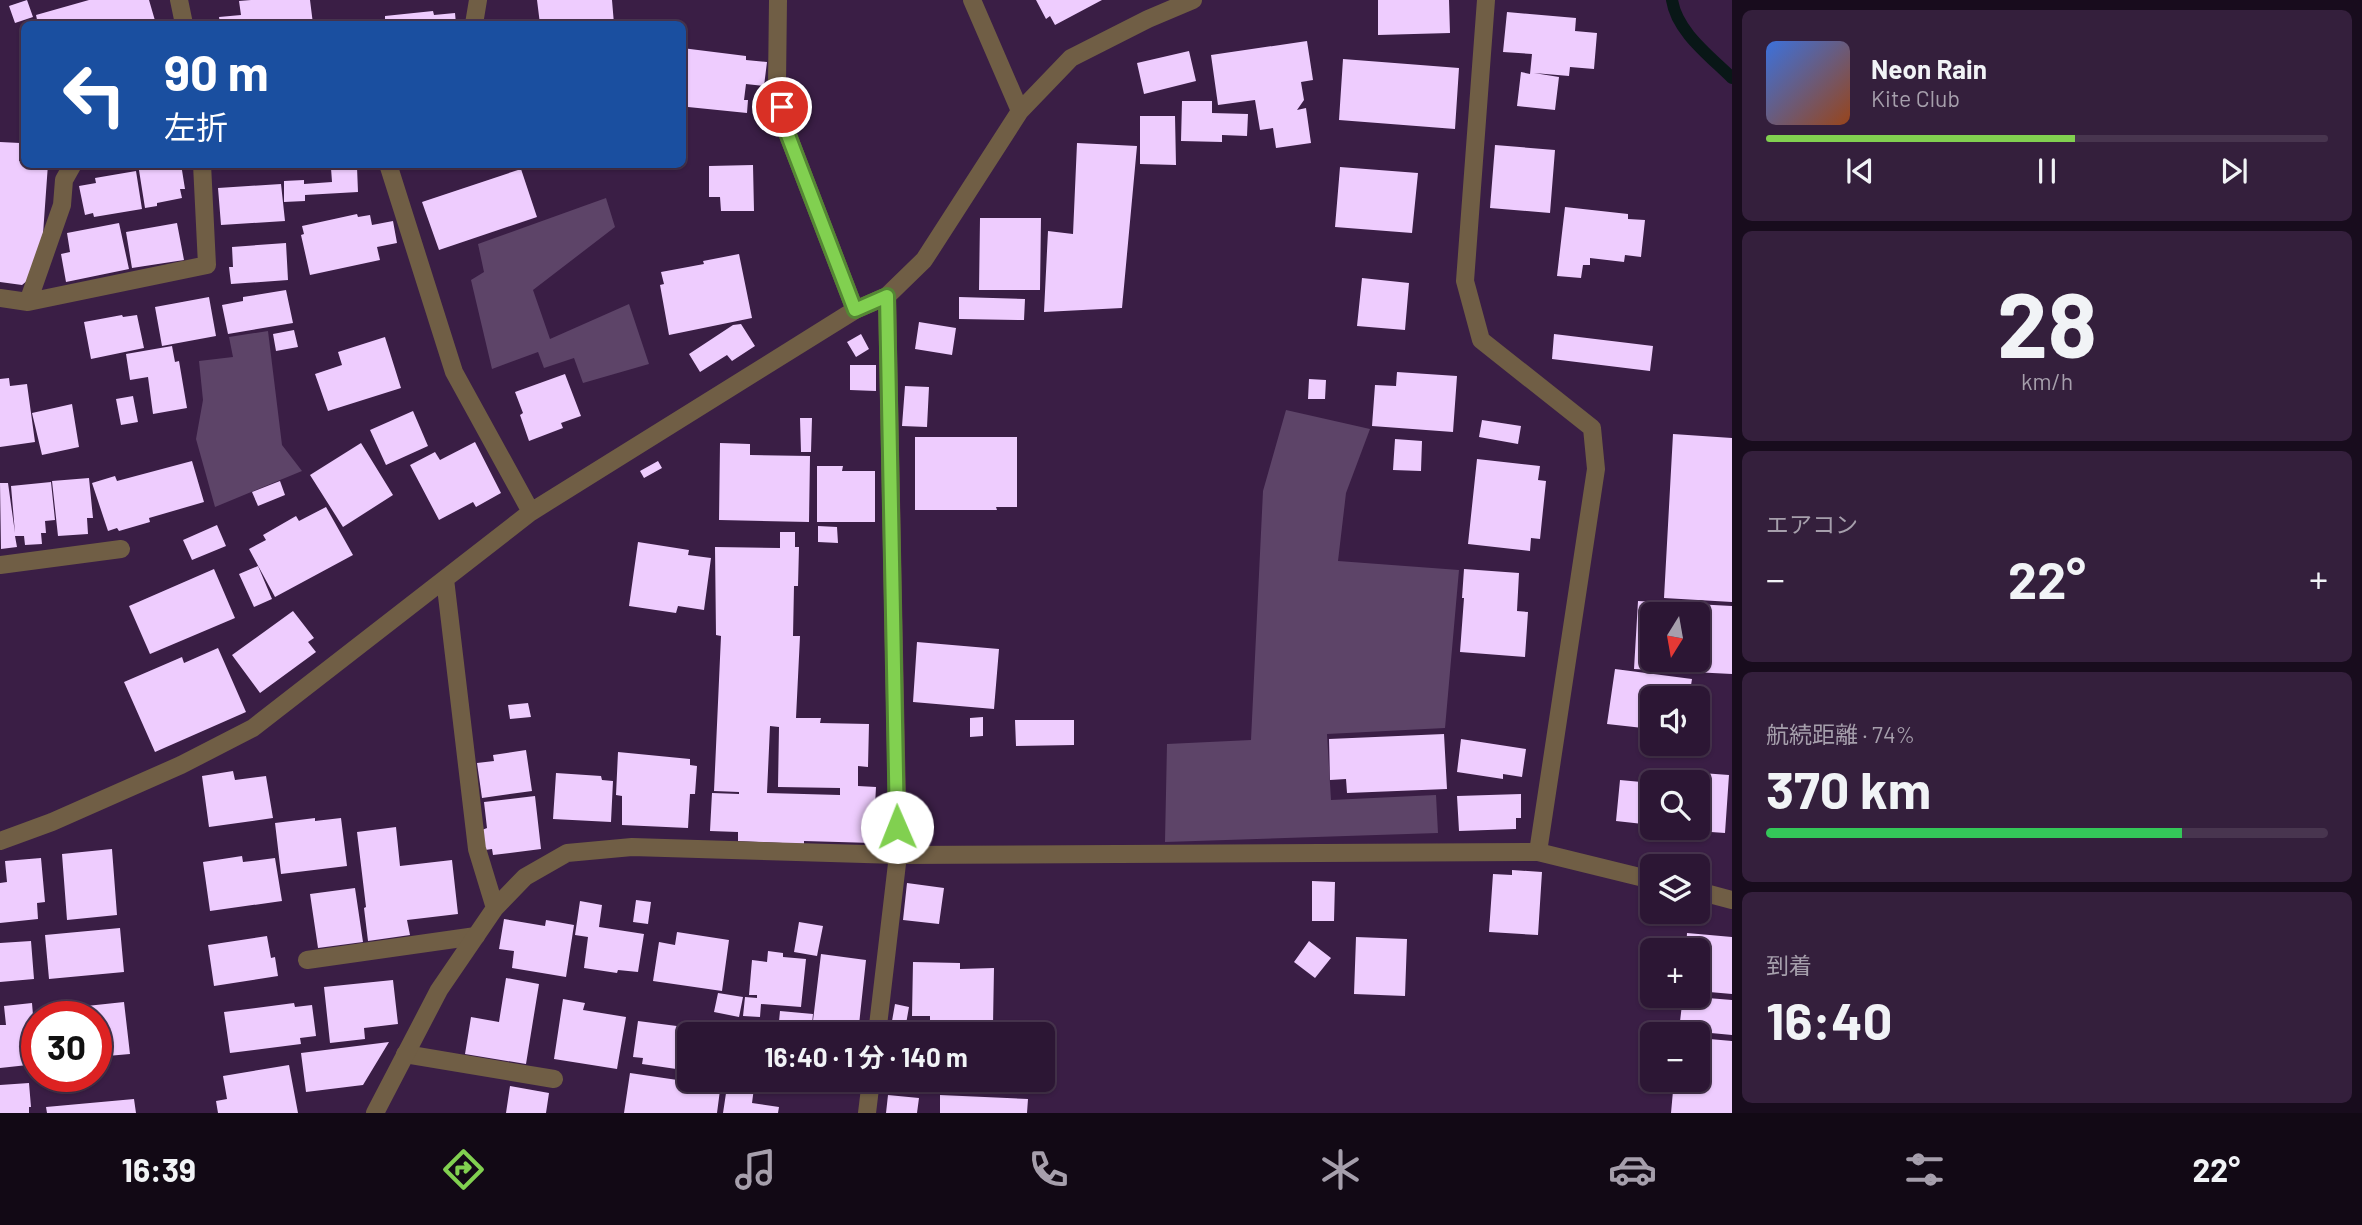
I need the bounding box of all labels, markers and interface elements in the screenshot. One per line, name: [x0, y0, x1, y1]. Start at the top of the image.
text: 90 m: [164, 42, 269, 101]
icon: left: [49, 49, 140, 140]
text: Neon Rain: [1871, 53, 1987, 84]
pin: [752, 77, 812, 137]
text: Kite Club: [1871, 84, 1960, 112]
icon: arrive: [763, 88, 801, 126]
text: 左折: [164, 107, 228, 145]
icon: previous: [1841, 152, 1879, 190]
icon: pause: [2028, 152, 2066, 190]
icon: next: [2215, 152, 2253, 190]
text: 28: [1997, 267, 2097, 376]
text: km/h: [2021, 367, 2073, 395]
text: エアコン: [1766, 510, 1858, 538]
text: 22°: [2008, 547, 2086, 609]
text: −: [1766, 555, 1785, 601]
text: +: [2309, 555, 2328, 601]
north arrow: [1640, 602, 1710, 672]
map controls: [1640, 602, 1710, 1092]
button: sound: [1640, 686, 1710, 756]
text: 航続距離 · 74%: [1766, 720, 1915, 748]
text: 370 km: [1766, 757, 1931, 819]
button: search: [1640, 770, 1710, 840]
position arrow: [860, 790, 934, 864]
button: layers: [1640, 854, 1710, 924]
button: +: [1640, 938, 1710, 1008]
text: 到着: [1766, 951, 1812, 979]
text: 16:40: [1766, 988, 1892, 1050]
speed limit sign: 30: [21, 1001, 112, 1092]
button: −: [1640, 1022, 1710, 1092]
text: 16:40 · 1 分 · 140 m: [764, 1041, 968, 1072]
icon: directions: [439, 1145, 488, 1194]
icon: music: [731, 1145, 780, 1194]
icon: phone: [1024, 1145, 1073, 1194]
icon: climate: [1316, 1145, 1365, 1194]
icon: car: [1608, 1145, 1657, 1194]
icon: filters: [1900, 1145, 1949, 1194]
text: 16:39: [122, 1150, 196, 1188]
text: 22°: [2192, 1150, 2240, 1188]

